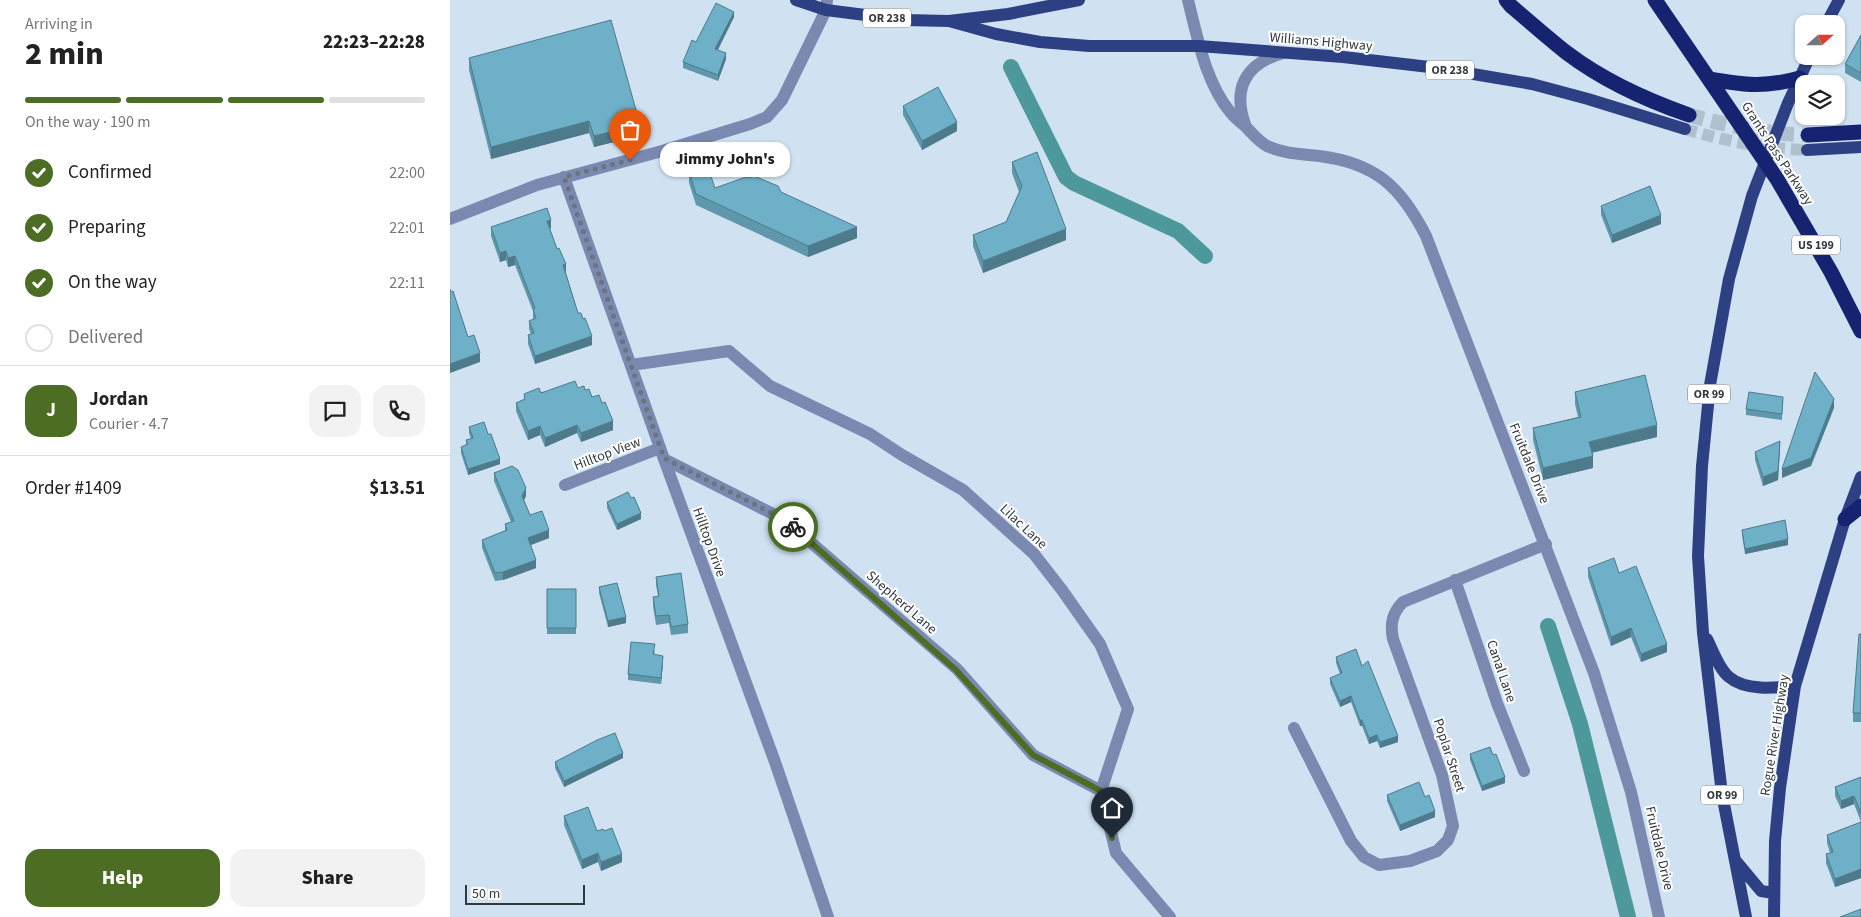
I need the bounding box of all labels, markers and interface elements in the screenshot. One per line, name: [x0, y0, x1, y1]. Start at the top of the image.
road number: OR 238: [863, 8, 911, 28]
text: Arriving in: [25, 13, 93, 35]
north arrow: [1795, 15, 1845, 65]
map controls: [1795, 15, 1845, 125]
street label: Williams Highway: [1269, 28, 1374, 56]
text: 22:23–22:28: [323, 29, 425, 56]
text: 2 min: [25, 31, 104, 77]
road number: OR 238: [1426, 60, 1474, 80]
button: layers: [1795, 75, 1845, 125]
street label: Grants Pass Parkway: [1736, 98, 1818, 210]
pin: [609, 109, 651, 160]
text: On the way · 190 m: [25, 111, 150, 133]
icon: bag: [616, 116, 644, 144]
callout: Jimmy John's: [660, 142, 790, 178]
text: Jimmy John's: [675, 148, 775, 170]
icon: check: [25, 159, 53, 187]
text: Confirmed: [68, 159, 152, 186]
text: 22:00: [389, 162, 425, 184]
icon: check: [25, 214, 53, 242]
text: Preparing: [68, 214, 146, 241]
text: 22:01: [389, 217, 425, 239]
road number: US 199: [1792, 236, 1840, 254]
icon: check: [25, 269, 53, 297]
text: On the way: [68, 269, 157, 296]
text: 22:11: [389, 272, 425, 294]
text: Delivered: [68, 324, 143, 351]
road number: OR 99: [1688, 384, 1730, 404]
button: chat: [309, 385, 361, 437]
button: phone: [373, 385, 425, 437]
text: Jordan: [89, 386, 148, 413]
text: J: [46, 397, 56, 424]
text: Courier · 4.7: [89, 413, 169, 435]
street label: Fruitdale Drive: [1504, 420, 1554, 507]
street label: Hilltop View: [571, 432, 644, 476]
text: Order #1409: [25, 475, 122, 502]
text: $13.51: [369, 475, 425, 502]
street label: Lilac Lane: [995, 499, 1052, 554]
courier: [768, 502, 818, 552]
street label: Hilltop Drive: [687, 505, 731, 580]
icon: bike: [779, 513, 807, 541]
street label: Shepherd Lane: [862, 566, 941, 639]
street label: Canal Lane: [1481, 638, 1521, 705]
street label: Rogue River Highway: [1755, 672, 1795, 798]
street label: Poplar Street: [1428, 716, 1470, 795]
road number: OR 99: [1701, 786, 1743, 804]
pin: [1091, 787, 1133, 838]
icon: home: [1098, 794, 1126, 822]
street label: Fruitdale Drive: [1640, 804, 1678, 892]
button: Help: [25, 849, 220, 907]
button: Share: [230, 849, 425, 907]
scale bar: [465, 882, 585, 905]
text: 50 m: [472, 884, 500, 904]

